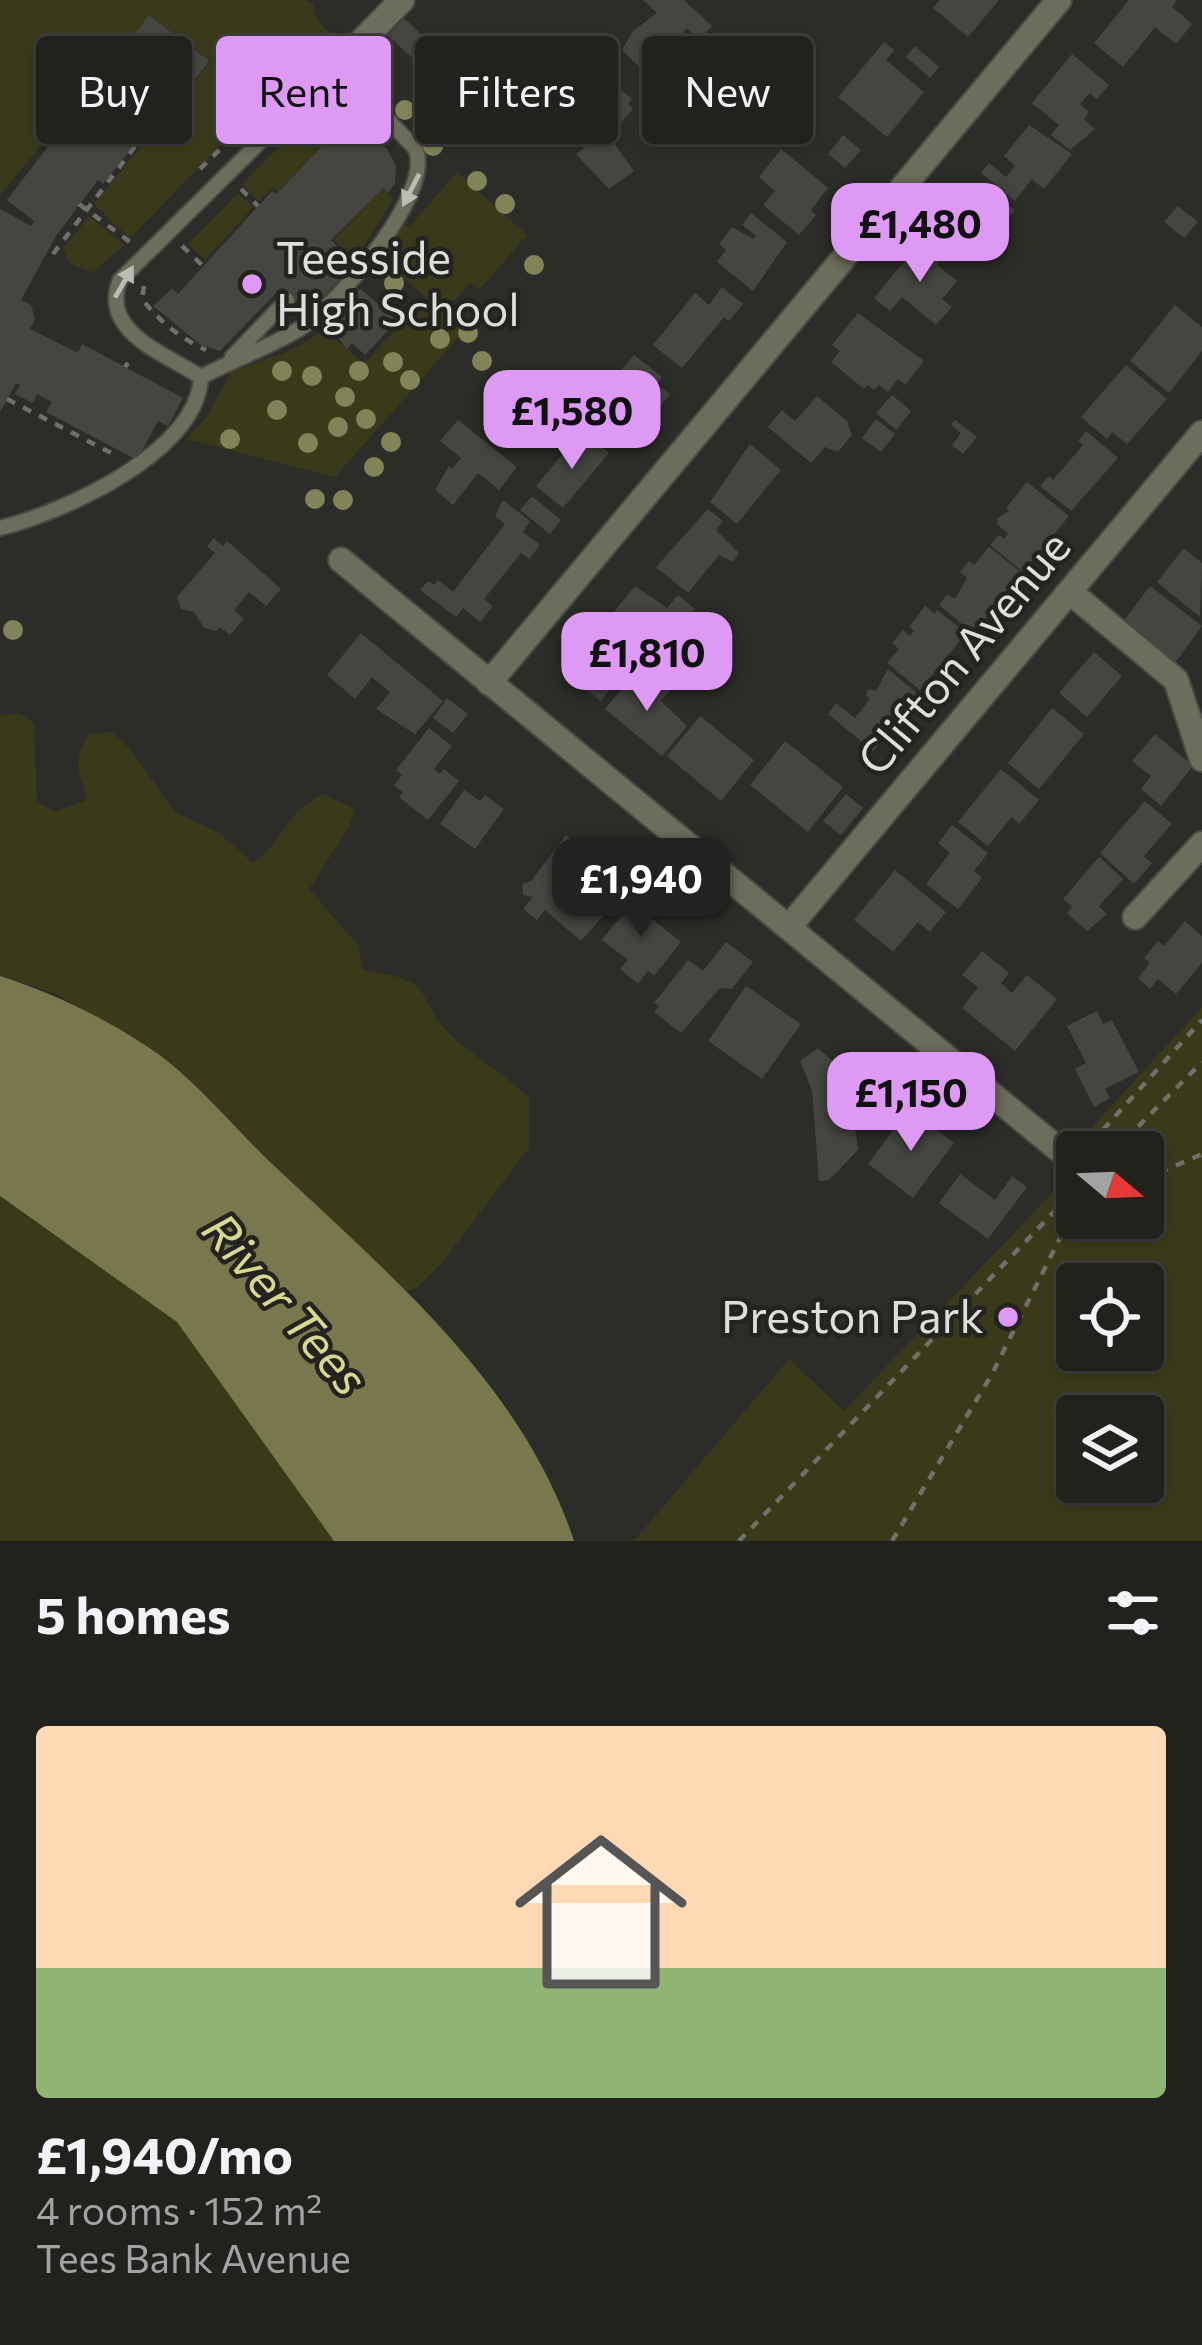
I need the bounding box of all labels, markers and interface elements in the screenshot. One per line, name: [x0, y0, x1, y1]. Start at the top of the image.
chip: Buy: [36, 36, 192, 144]
chip: Rent: [216, 36, 391, 144]
chip: Filters: [415, 36, 618, 144]
chip: New: [642, 36, 813, 144]
one-way arrow: [401, 173, 421, 208]
pin: £1,480: [822, 183, 1018, 285]
text: £1,480: [858, 198, 982, 246]
place label: Teesside High School: [276, 228, 520, 335]
one-way arrow: [112, 265, 134, 298]
marker: Teesside High School: [239, 271, 265, 297]
pin: £1,580: [474, 370, 670, 472]
text: £1,580: [510, 385, 634, 433]
street label: Clifton Avenue: [844, 518, 1080, 784]
pin: £1,810: [549, 612, 745, 714]
text: £1,810: [588, 627, 706, 675]
pin: £1,940: [543, 838, 739, 940]
text: £1,940: [579, 853, 703, 901]
pin: £1,150: [813, 1052, 1009, 1154]
text: £1,150: [854, 1067, 968, 1115]
north arrow: [1056, 1131, 1164, 1239]
map controls: [1056, 1131, 1164, 1503]
water label: River Tees: [192, 1199, 382, 1405]
button: locate: [1056, 1263, 1164, 1371]
place label: Preston Park: [721, 1287, 984, 1342]
marker: Preston Park: [995, 1304, 1021, 1330]
button: layers: [1056, 1395, 1164, 1503]
icon: filters: [1100, 1580, 1166, 1646]
text: 5 homes: [36, 1582, 231, 1645]
icon: home: [493, 1804, 709, 2020]
text: £1,940/mo: [36, 2122, 293, 2185]
text: 4 rooms · 152 m²: [36, 2185, 322, 2233]
text: Tees Bank Avenue: [36, 2233, 351, 2281]

